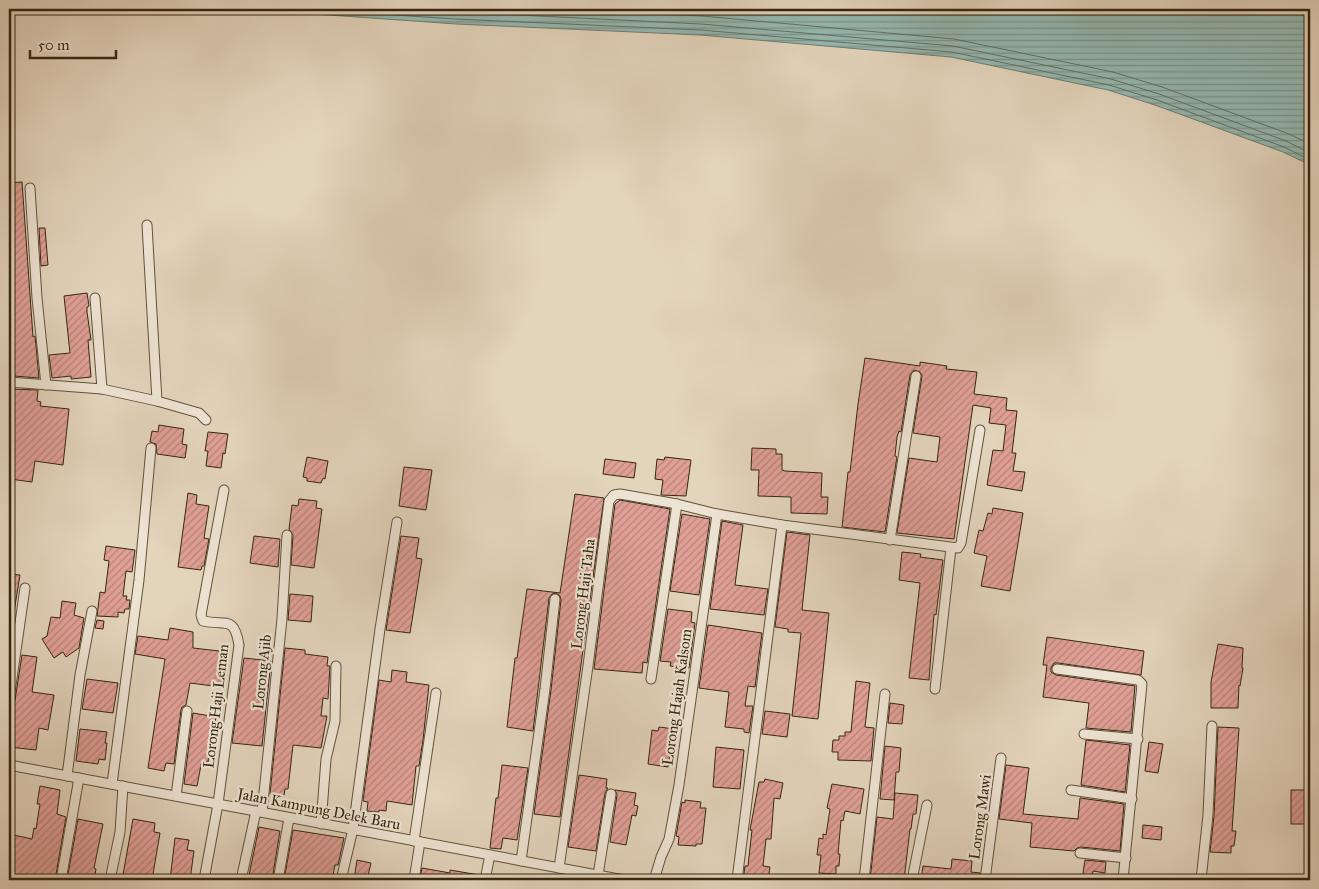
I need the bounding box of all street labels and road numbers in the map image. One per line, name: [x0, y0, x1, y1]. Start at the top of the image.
street label: Lorong Haji Taha: [567, 537, 599, 650]
street label: Lorong Hajah Kalsom: [658, 627, 696, 767]
street label: Lorong Ajib: [249, 634, 275, 710]
street label: Lorong Haji Leman: [199, 643, 233, 769]
street label: Lorong Mawi: [965, 773, 995, 861]
street label: Jalan Kampung Delek Baru: [234, 784, 402, 835]

